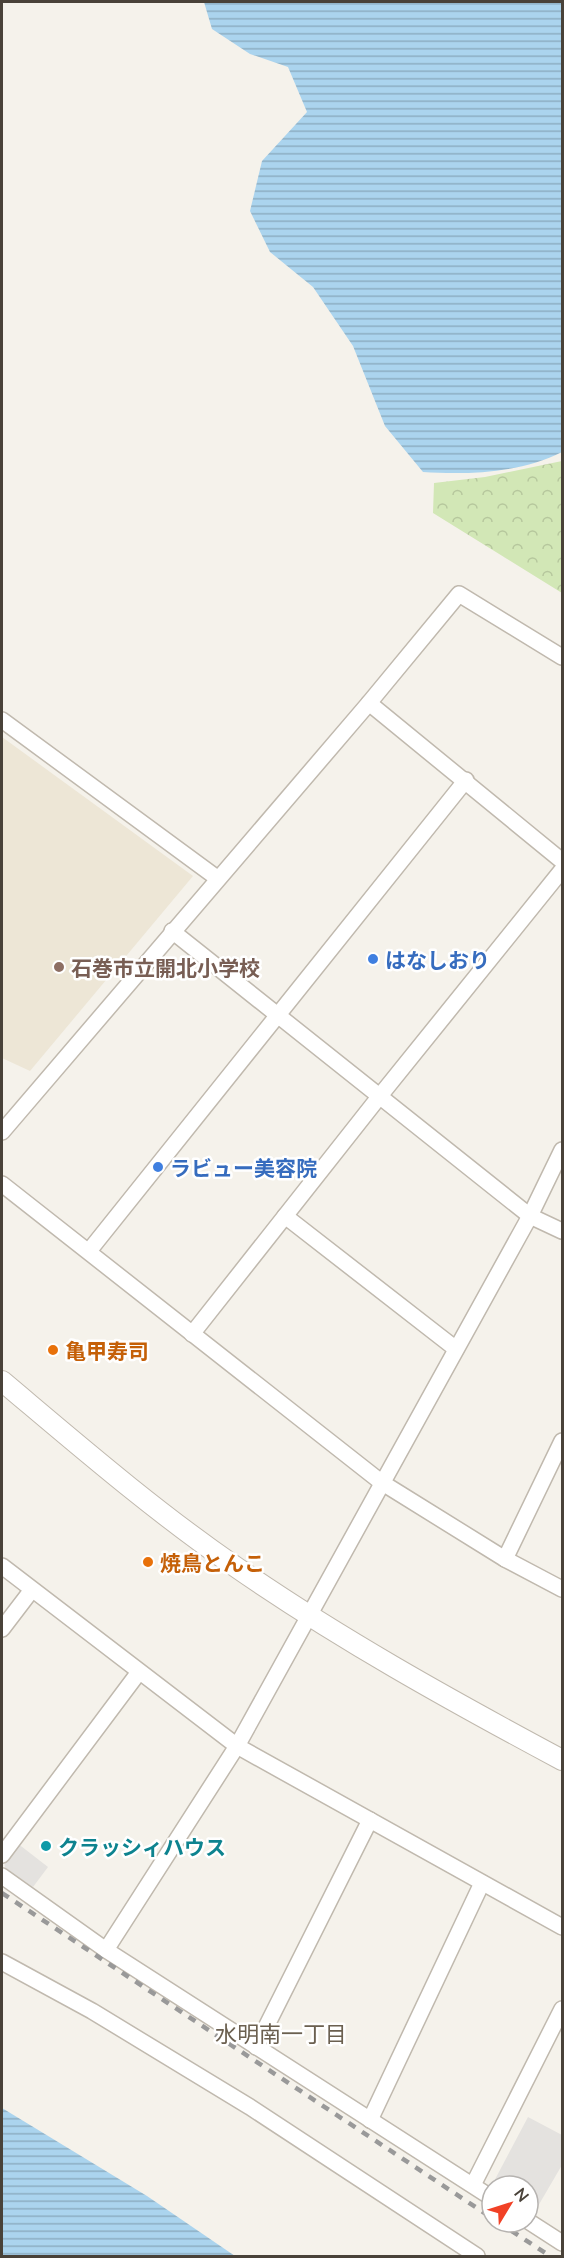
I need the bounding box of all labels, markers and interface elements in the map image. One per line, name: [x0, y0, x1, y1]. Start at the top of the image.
place label: はなしおり: [385, 947, 490, 972]
marker: はなしおり: [366, 952, 380, 966]
place label: 石巻市立開北小学校: [71, 955, 260, 980]
marker: 石巻市立開北小学校: [52, 960, 66, 974]
place label: ラビュー美容院: [170, 1155, 317, 1180]
marker: ラビュー美容院: [151, 1160, 165, 1174]
place label: 亀甲寿司: [65, 1338, 149, 1363]
marker: 亀甲寿司: [46, 1343, 60, 1357]
place label: 焼鳥とんこ: [160, 1550, 265, 1575]
marker: 焼鳥とんこ: [141, 1555, 155, 1569]
place label: クラッシィハウス: [58, 1834, 226, 1859]
marker: クラッシィハウス: [39, 1839, 53, 1853]
district label: 水明南一丁目: [215, 2020, 347, 2047]
north arrow: [480, 2174, 540, 2234]
text: N: [511, 2184, 533, 2205]

